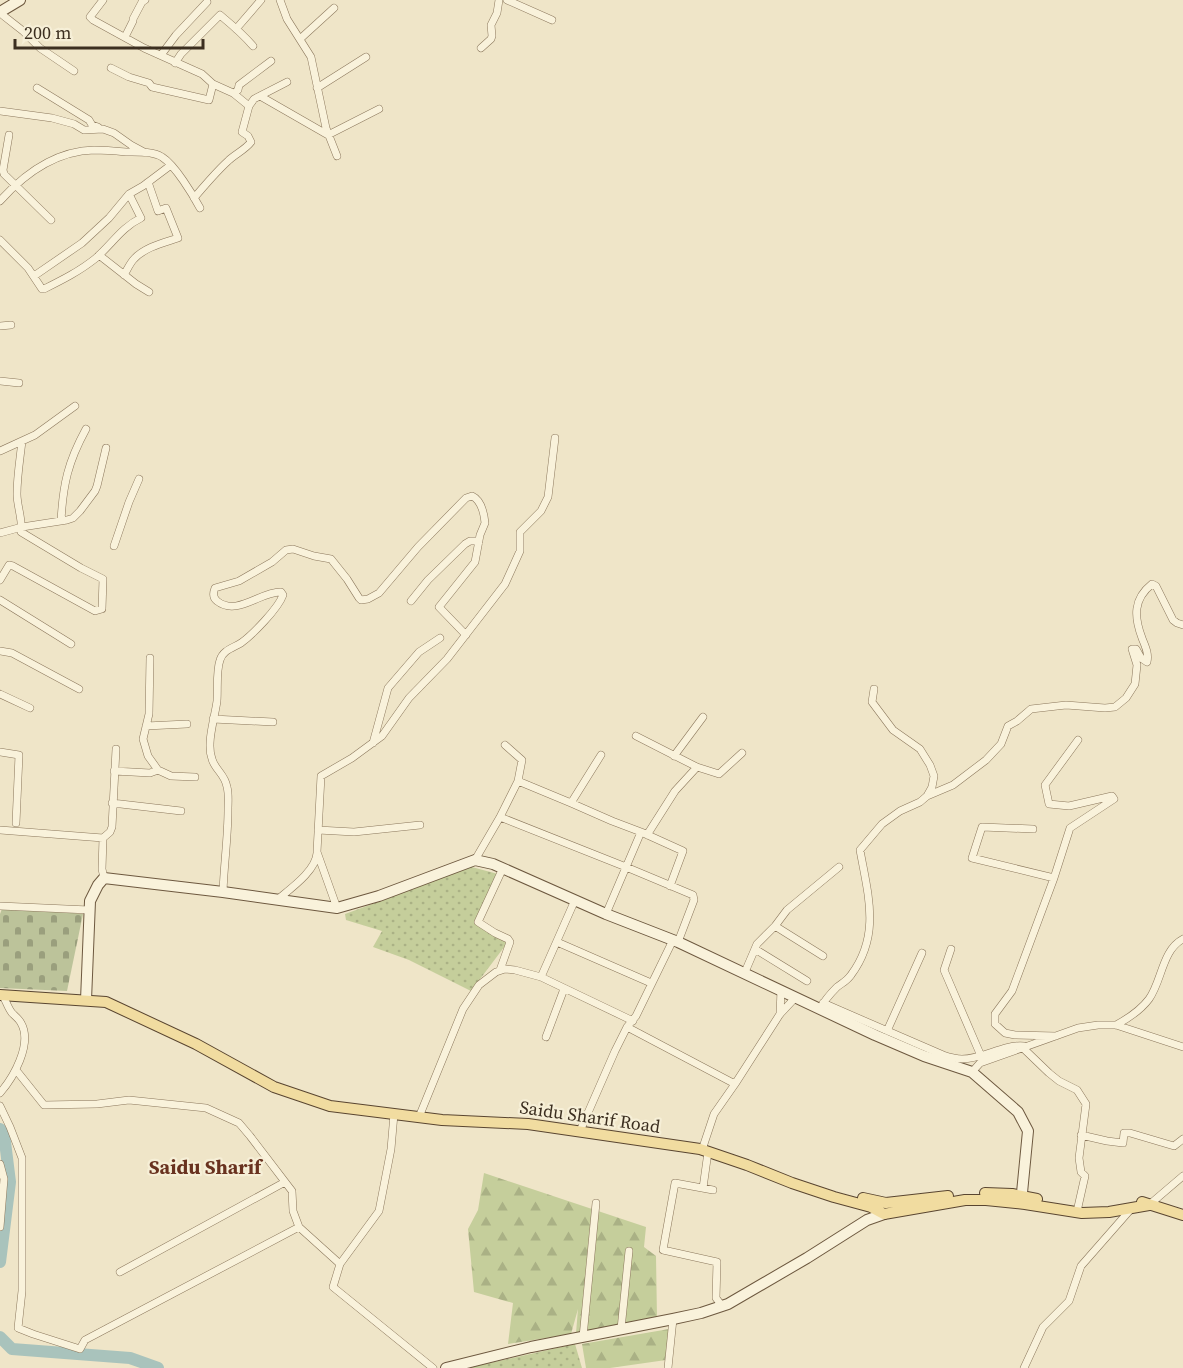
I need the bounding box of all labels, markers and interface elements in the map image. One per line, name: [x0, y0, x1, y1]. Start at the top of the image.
scale bar: [15, 12, 202, 50]
text: 200 m: [24, 20, 71, 45]
street label: Saidu Sharif Road: [518, 1094, 662, 1139]
district label: Saidu Sharif: [149, 1153, 264, 1181]

